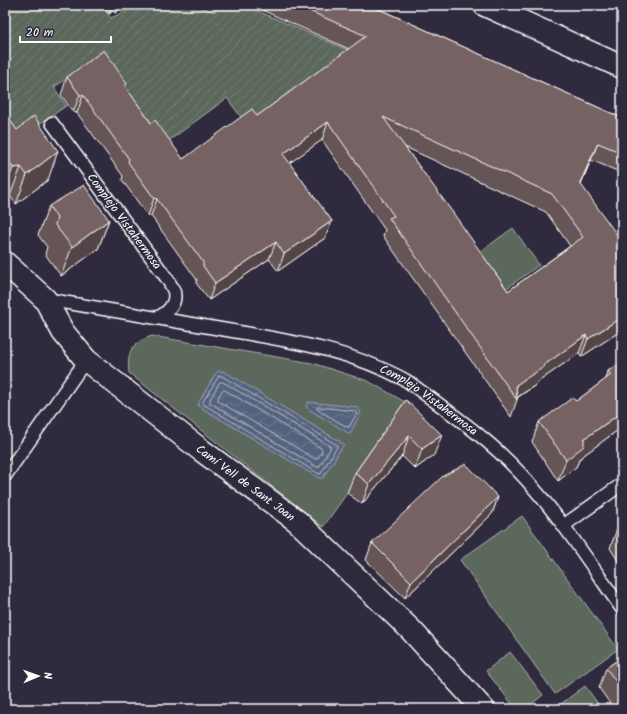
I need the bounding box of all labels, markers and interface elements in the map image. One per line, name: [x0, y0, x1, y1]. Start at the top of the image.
scale bar: [20, 18, 111, 44]
text: 20 m: [26, 23, 54, 42]
street label: Complejo Vistahermosa: [82, 169, 166, 274]
street label: Complejo Vistahermosa: [376, 360, 482, 441]
street label: Camí Vell de Sant Joan: [191, 440, 299, 527]
north arrow: [18, 656, 58, 696]
text: N: [38, 672, 56, 680]

